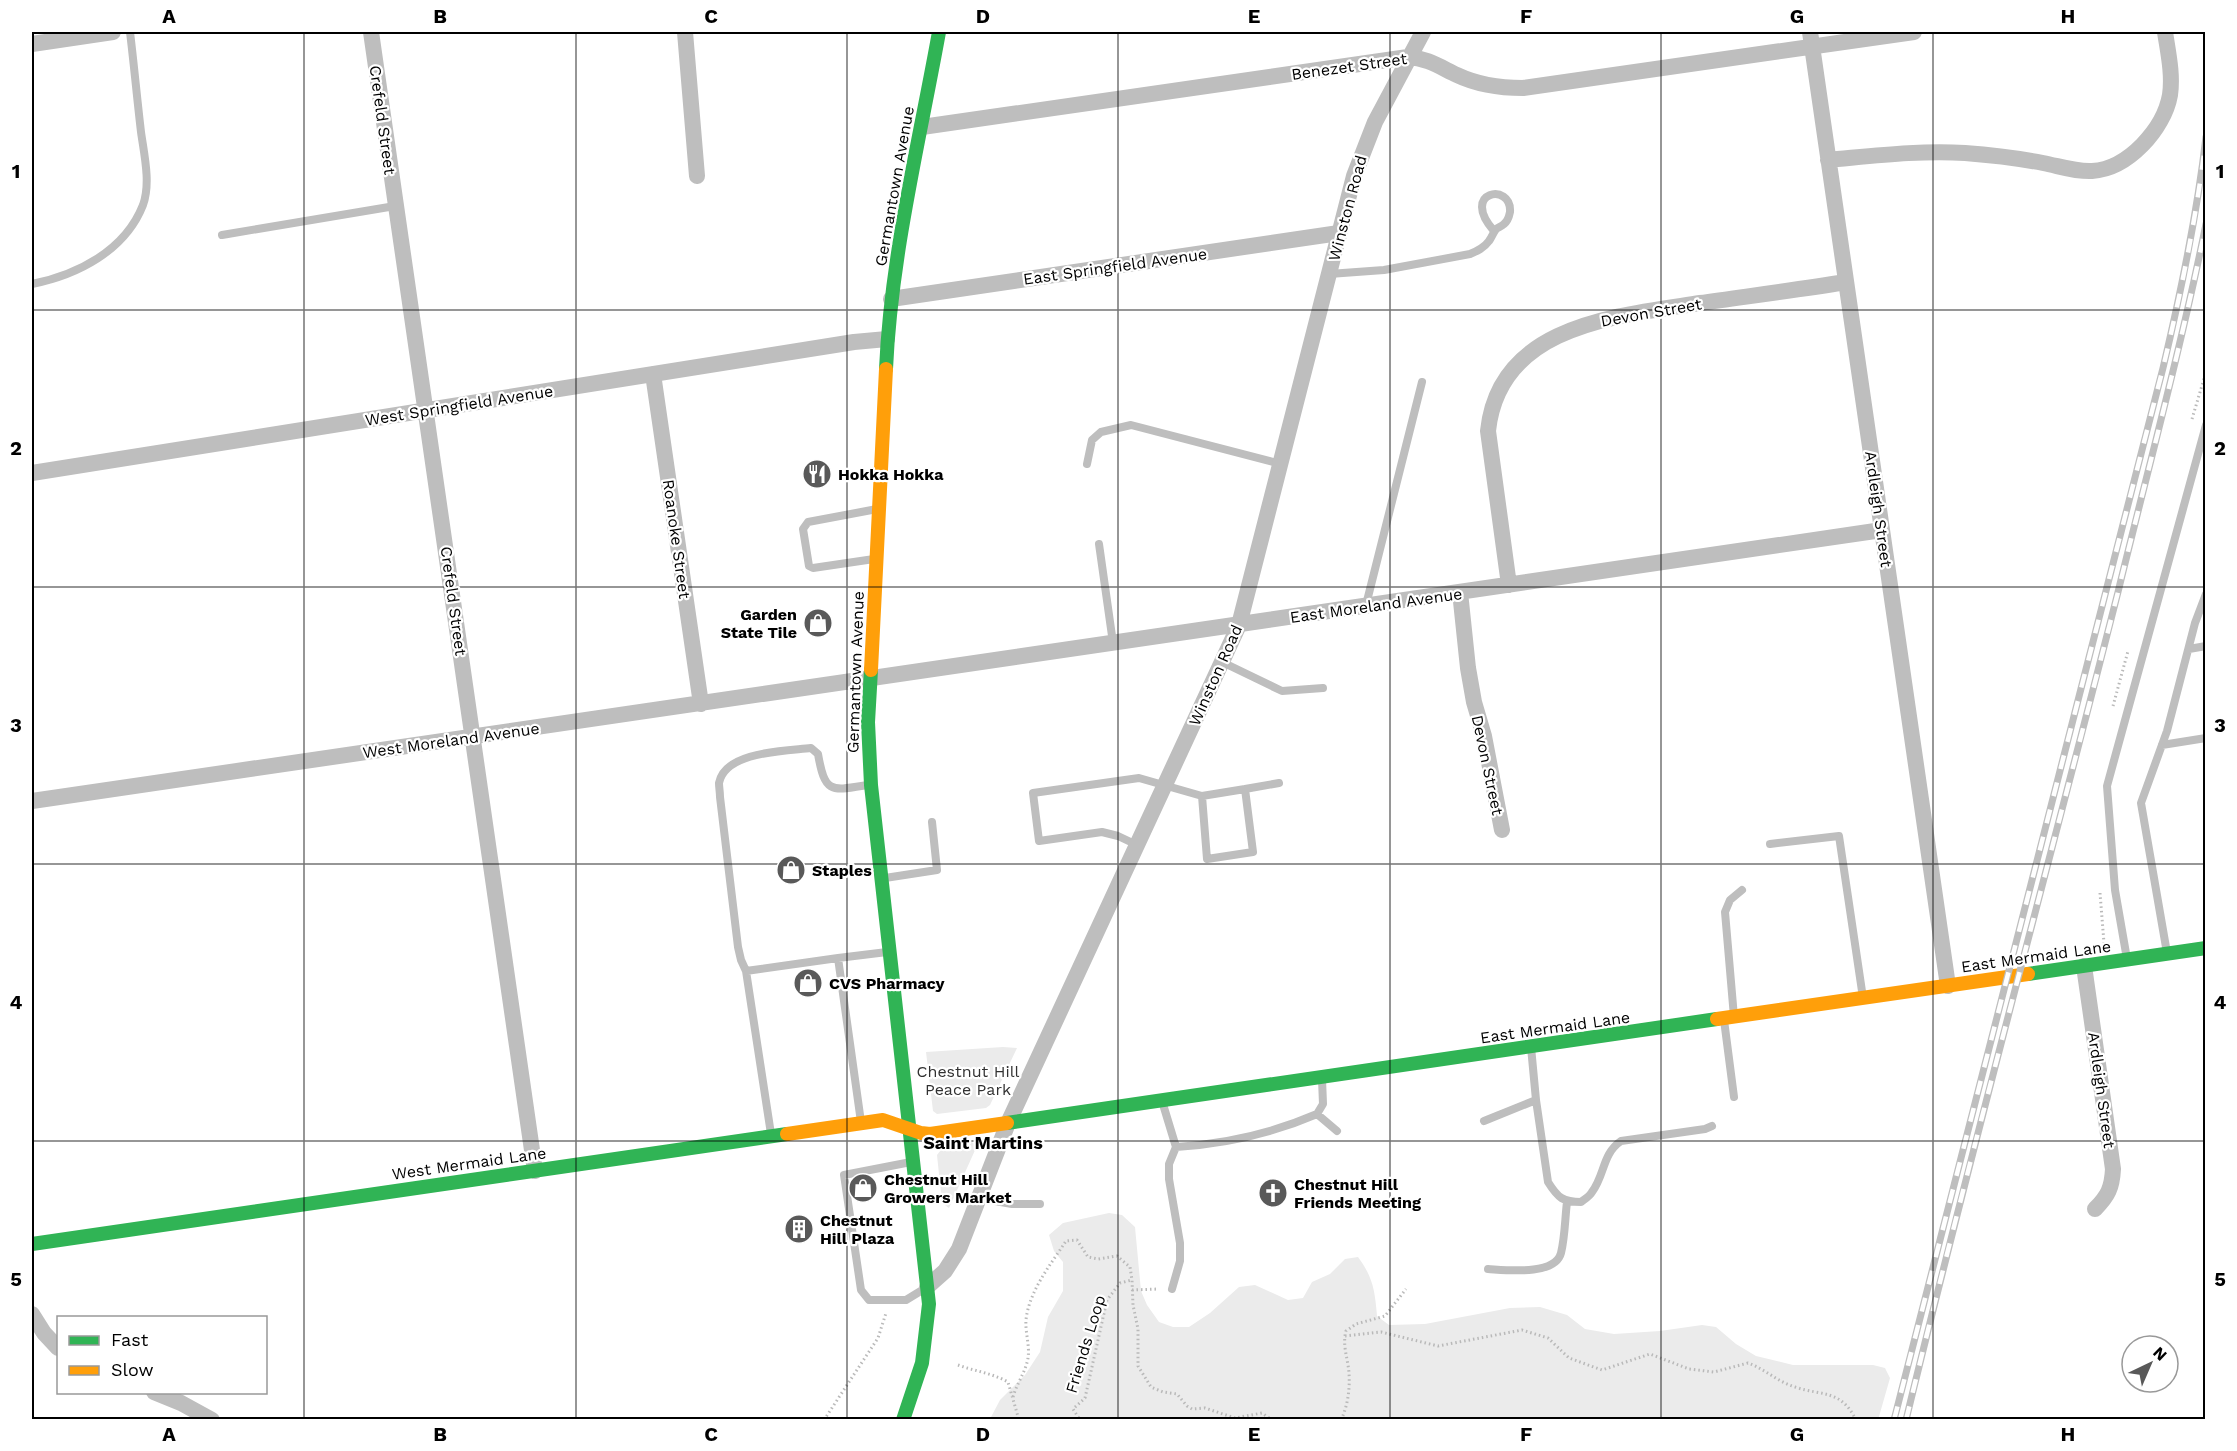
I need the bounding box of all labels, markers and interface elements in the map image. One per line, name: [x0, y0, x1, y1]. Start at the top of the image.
text: A: [162, 4, 176, 28]
text: B: [433, 4, 447, 28]
text: C: [704, 4, 718, 28]
text: D: [976, 4, 990, 28]
text: E: [1248, 4, 1260, 28]
text: F: [1520, 4, 1532, 28]
text: G: [1790, 4, 1804, 28]
text: H: [2061, 4, 2075, 28]
street label: Benezet Street: [1290, 49, 1408, 84]
street label: Crefeld Street: [365, 64, 400, 176]
street label: Germantown Avenue: [871, 105, 918, 268]
street label: Winston Road: [1324, 153, 1371, 263]
text: 1: [12, 159, 20, 183]
text: 1: [2216, 159, 2224, 183]
street label: East Springfield Avenue: [1022, 244, 1208, 289]
street label: Devon Street: [1599, 294, 1703, 331]
street label: West Springfield Avenue: [364, 381, 554, 430]
text: 2: [10, 436, 22, 460]
text: 2: [2214, 436, 2226, 460]
street label: Ardleigh Street: [1861, 450, 1896, 569]
restaurant icon: Hokka Hokka: [801, 458, 833, 490]
place label: Hokka Hokka: [838, 465, 944, 484]
street label: Roanoke Street: [659, 478, 694, 600]
street label: Crefeld Street: [436, 545, 471, 657]
street label: East Moreland Avenue: [1289, 584, 1463, 627]
street label: Germantown Avenue: [843, 591, 868, 753]
place label: Garden State Tile: [721, 605, 797, 642]
shop icon: Garden State Tile: [802, 607, 834, 639]
street label: Winston Road: [1185, 622, 1246, 729]
text: 3: [10, 713, 22, 737]
street label: Devon Street: [1468, 713, 1507, 817]
text: 3: [2214, 713, 2226, 737]
street label: West Moreland Avenue: [361, 719, 541, 762]
shop icon: Staples: [775, 854, 807, 886]
place label: Staples: [812, 861, 872, 880]
street label: East Mermaid Lane: [1960, 937, 2112, 976]
shop icon: CVS Pharmacy: [792, 967, 824, 999]
place label: CVS Pharmacy: [829, 974, 946, 993]
text: 4: [10, 990, 23, 1014]
text: 4: [2214, 990, 2227, 1014]
street label: East Mermaid Lane: [1479, 1008, 1631, 1047]
street label: Ardleigh Street: [2084, 1031, 2119, 1150]
park label: Chestnut Hill Peace Park: [917, 1062, 1020, 1099]
district label: Saint Martins: [923, 1132, 1043, 1153]
street label: West Mermaid Lane: [391, 1143, 548, 1184]
place label: Chestnut Hill Growers Market: [884, 1170, 1011, 1207]
shop icon: Chestnut Hill Growers Market: [847, 1172, 879, 1204]
place label: Chestnut Hill Friends Meeting: [1294, 1175, 1421, 1212]
church icon: Chestnut Hill Friends Meeting: [1257, 1177, 1289, 1209]
place label: Chestnut Hill Plaza: [820, 1211, 895, 1248]
building icon: Chestnut Hill Plaza: [783, 1213, 815, 1245]
text: 5: [10, 1267, 22, 1291]
text: 5: [2214, 1267, 2226, 1291]
street label: Friends Loop: [1062, 1293, 1109, 1395]
legend: [57, 1316, 267, 1394]
text: Fast: [111, 1329, 149, 1350]
north arrow: [2120, 1334, 2180, 1394]
text: N: [2149, 1343, 2171, 1365]
text: Slow: [111, 1359, 154, 1380]
text: A: [162, 1422, 176, 1446]
text: B: [433, 1422, 447, 1446]
text: C: [704, 1422, 718, 1446]
text: D: [976, 1422, 990, 1446]
text: E: [1248, 1422, 1260, 1446]
text: F: [1520, 1422, 1532, 1446]
text: G: [1790, 1422, 1804, 1446]
text: H: [2061, 1422, 2075, 1446]

